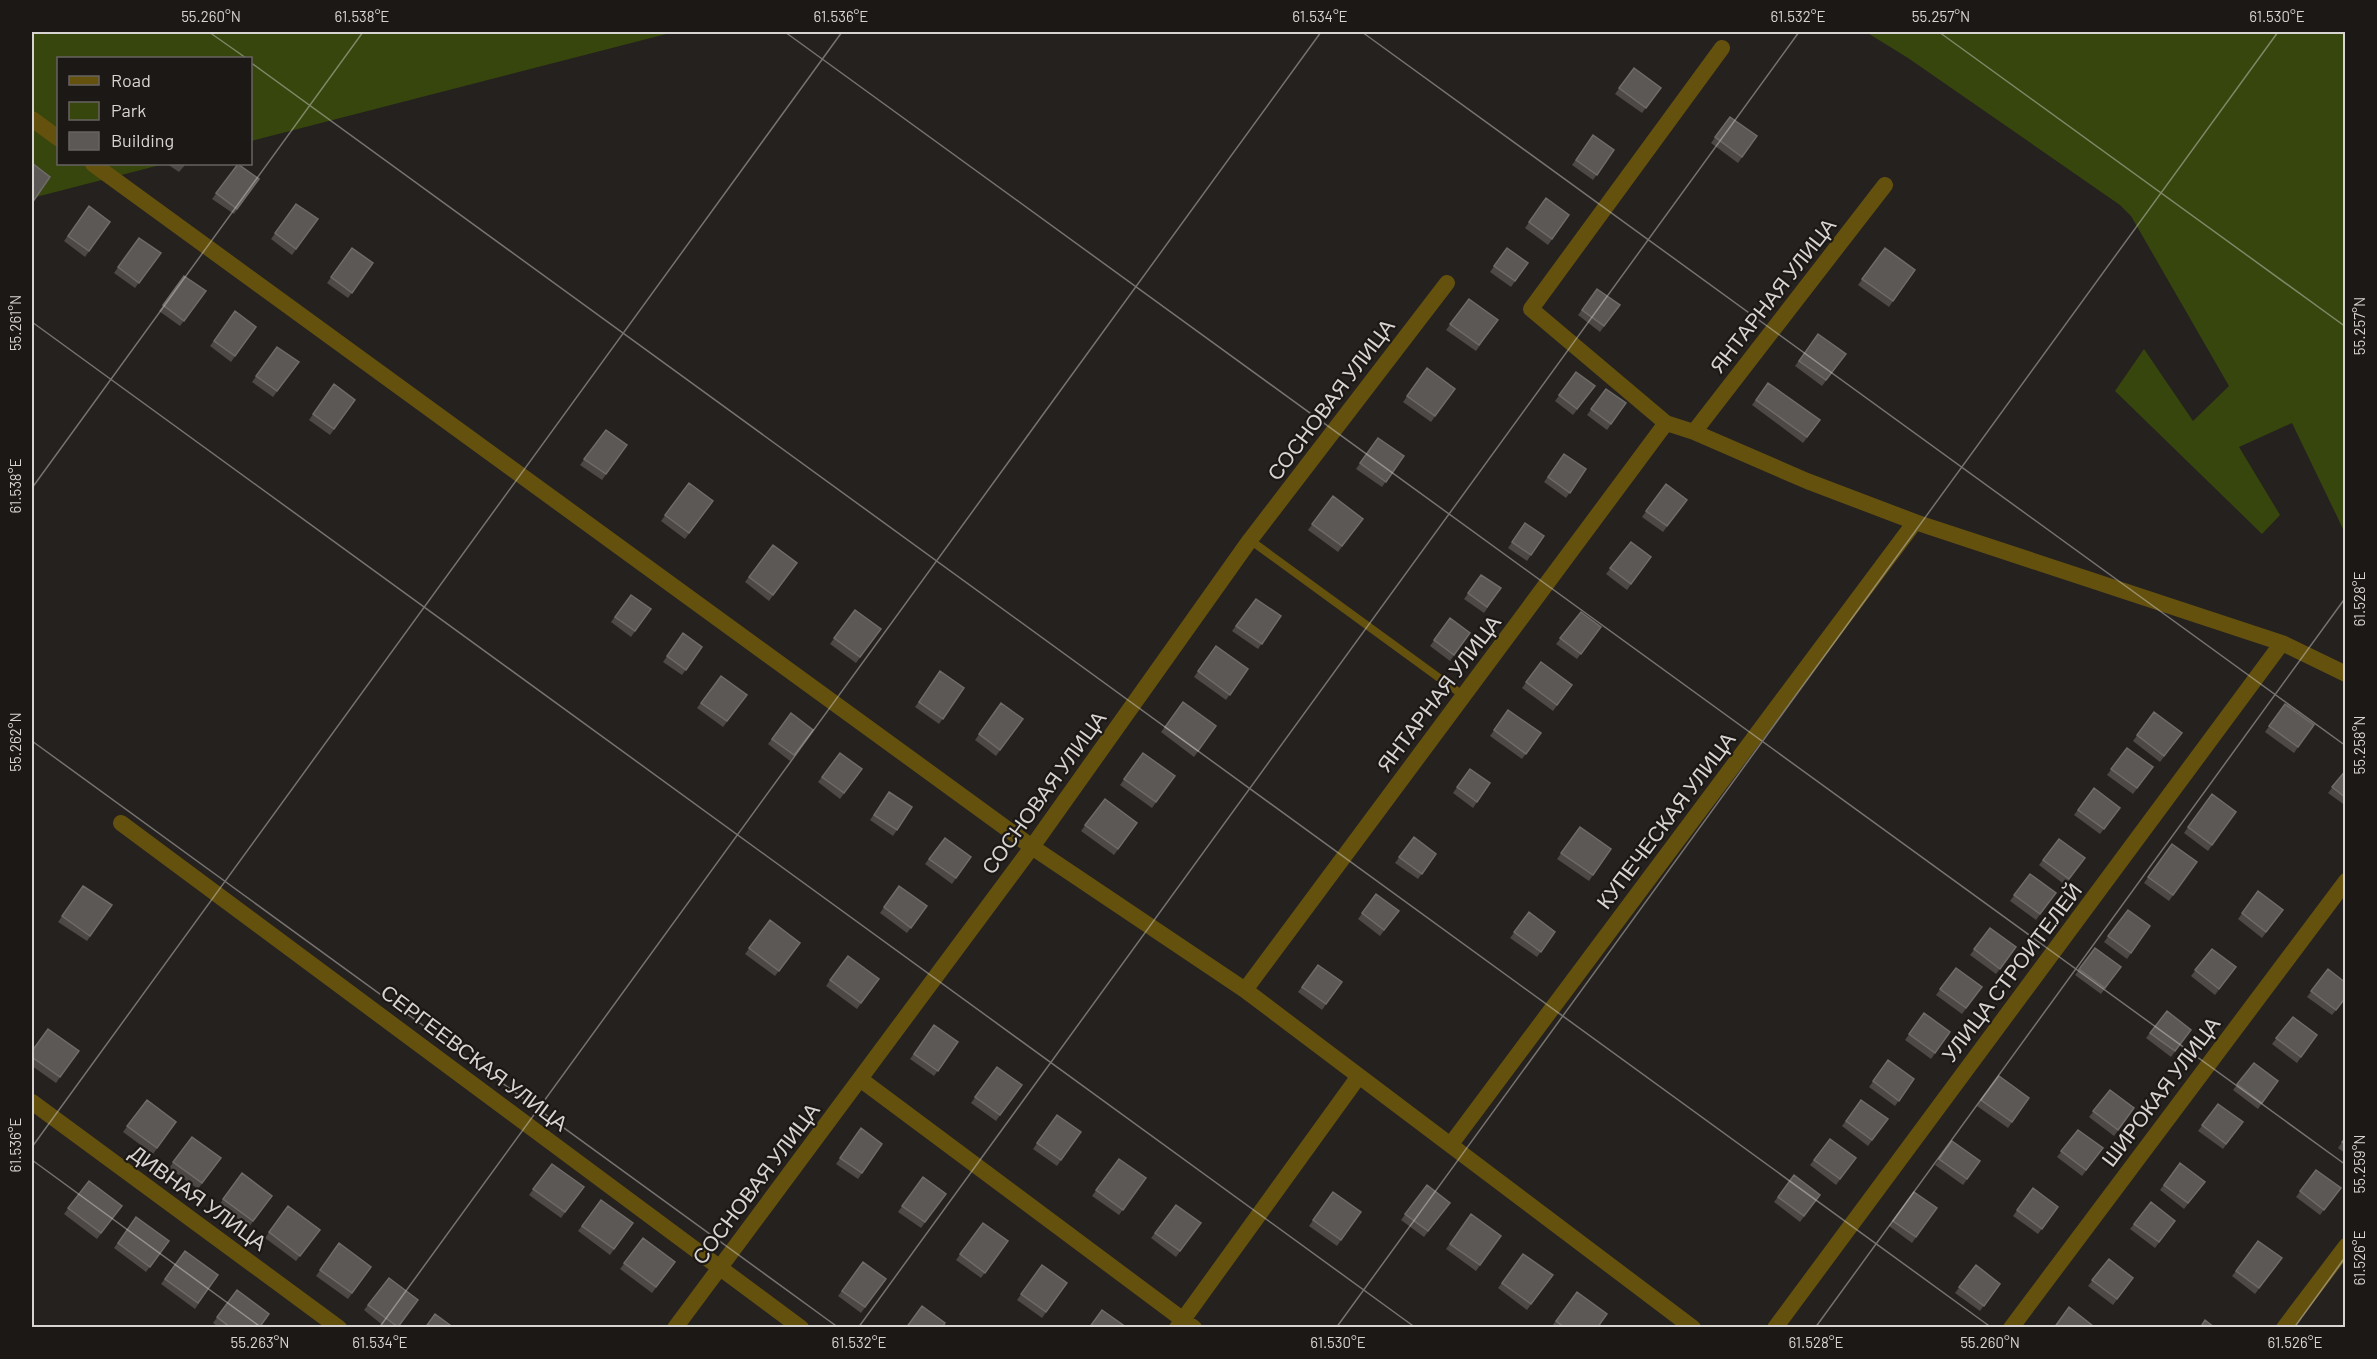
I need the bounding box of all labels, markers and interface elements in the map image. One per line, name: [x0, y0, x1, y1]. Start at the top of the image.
text: 55.260°N: [181, 7, 241, 25]
text: 61.538°E: [335, 7, 389, 25]
text: 61.536°E: [814, 7, 868, 25]
text: 61.534°E: [1292, 7, 1348, 25]
text: 61.532°E: [1770, 7, 1826, 25]
text: 55.257°N: [1912, 7, 1970, 25]
text: 61.530°E: [2249, 7, 2305, 25]
legend: [57, 57, 252, 165]
text: Road: [111, 69, 151, 91]
text: Park: [111, 99, 146, 121]
text: Building: [111, 129, 174, 151]
street label: ЯНТАРНАЯ УЛИЦА: [1704, 212, 1840, 378]
text: 55.261°N: [6, 295, 24, 351]
text: 55.257°N: [2350, 297, 2368, 355]
street label: СОСНОВАЯ УЛИЦА: [1261, 313, 1399, 485]
text: 61.538°E: [6, 459, 24, 513]
text: 61.528°E: [2350, 571, 2368, 627]
street label: ЯНТАРНАЯ УЛИЦА: [1371, 610, 1505, 776]
street label: СОСНОВАЯ УЛИЦА: [975, 706, 1111, 878]
text: 55.262°N: [6, 712, 24, 772]
text: 55.258°N: [2350, 715, 2368, 775]
street label: КУПЕЧЕСКАЯ УЛИЦА: [1590, 727, 1740, 913]
street label: УЛИЦА СТРОИТЕЛЕЙ: [1936, 878, 2086, 1066]
street label: СЕРГЕЕВСКАЯ УЛИЦА: [377, 978, 573, 1136]
street label: ШИРОКАЯ УЛИЦА: [2096, 1011, 2224, 1171]
street label: СОСНОВАЯ УЛИЦА: [686, 1097, 824, 1269]
text: 61.536°E: [6, 1118, 24, 1172]
text: 55.259°N: [2350, 1134, 2368, 1194]
street label: ДИВНАЯ УЛИЦА: [126, 1139, 272, 1255]
text: 61.526°E: [2350, 1230, 2368, 1286]
text: 55.263°N: [231, 1333, 289, 1351]
text: 61.534°E: [352, 1333, 408, 1351]
text: 61.532°E: [831, 1333, 887, 1351]
text: 61.530°E: [1310, 1333, 1366, 1351]
text: 61.528°E: [1788, 1333, 1844, 1351]
text: 55.260°N: [1960, 1333, 2020, 1351]
text: 61.526°E: [2267, 1333, 2323, 1351]

